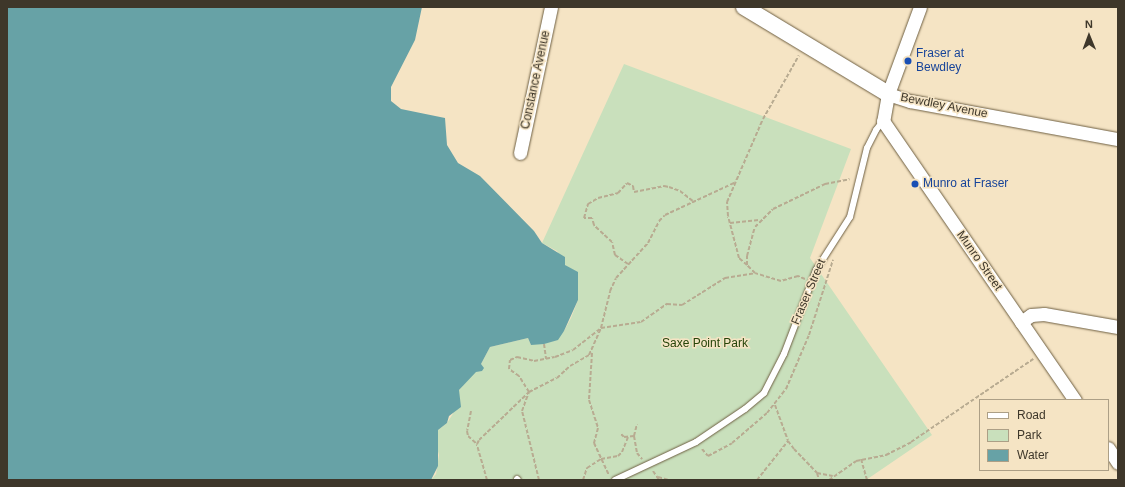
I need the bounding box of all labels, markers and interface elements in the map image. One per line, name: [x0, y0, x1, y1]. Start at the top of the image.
north arrow: [1069, 16, 1109, 56]
text: N: [1085, 18, 1093, 30]
street label: Constance Avenue: [518, 29, 554, 131]
place label: Fraser at Bewdley: [916, 47, 964, 75]
marker: Fraser at Bewdley: [903, 56, 913, 66]
street label: Bewdley Avenue: [899, 90, 989, 122]
place label: Munro at Fraser: [923, 177, 1008, 191]
marker: Munro at Fraser: [910, 179, 920, 189]
street label: Munro Street: [953, 228, 1005, 294]
street label: Fraser Street: [789, 257, 829, 327]
park label: Saxe Point Park: [662, 337, 748, 351]
legend: [979, 399, 1109, 471]
text: Road: [1017, 408, 1046, 422]
text: Park: [1017, 428, 1042, 442]
text: Water: [1017, 448, 1049, 462]

